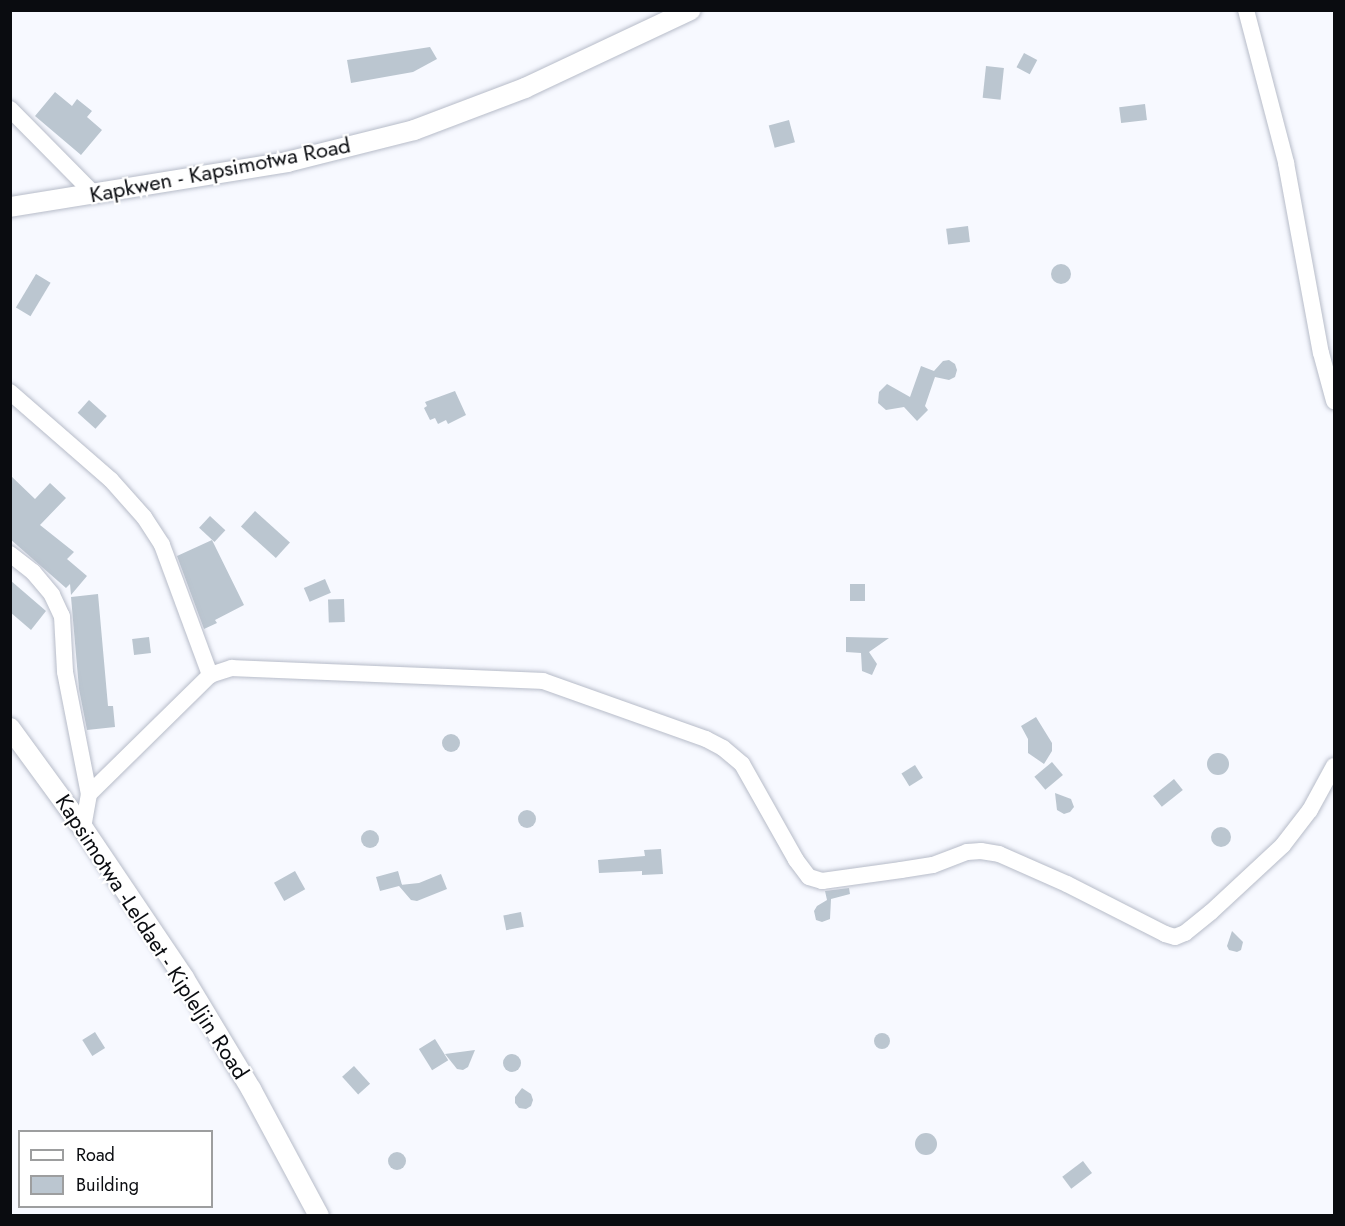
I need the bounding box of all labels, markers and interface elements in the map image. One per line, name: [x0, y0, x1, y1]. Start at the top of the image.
street label: Kapkwen - Kapsimotwa Road: [87, 132, 353, 208]
street label: Kapsimotwa -Leldaet - Kipleljin Road: [50, 790, 254, 1084]
legend: [18, 1130, 213, 1208]
text: Road: [76, 1142, 115, 1168]
text: Building: [76, 1172, 139, 1198]

